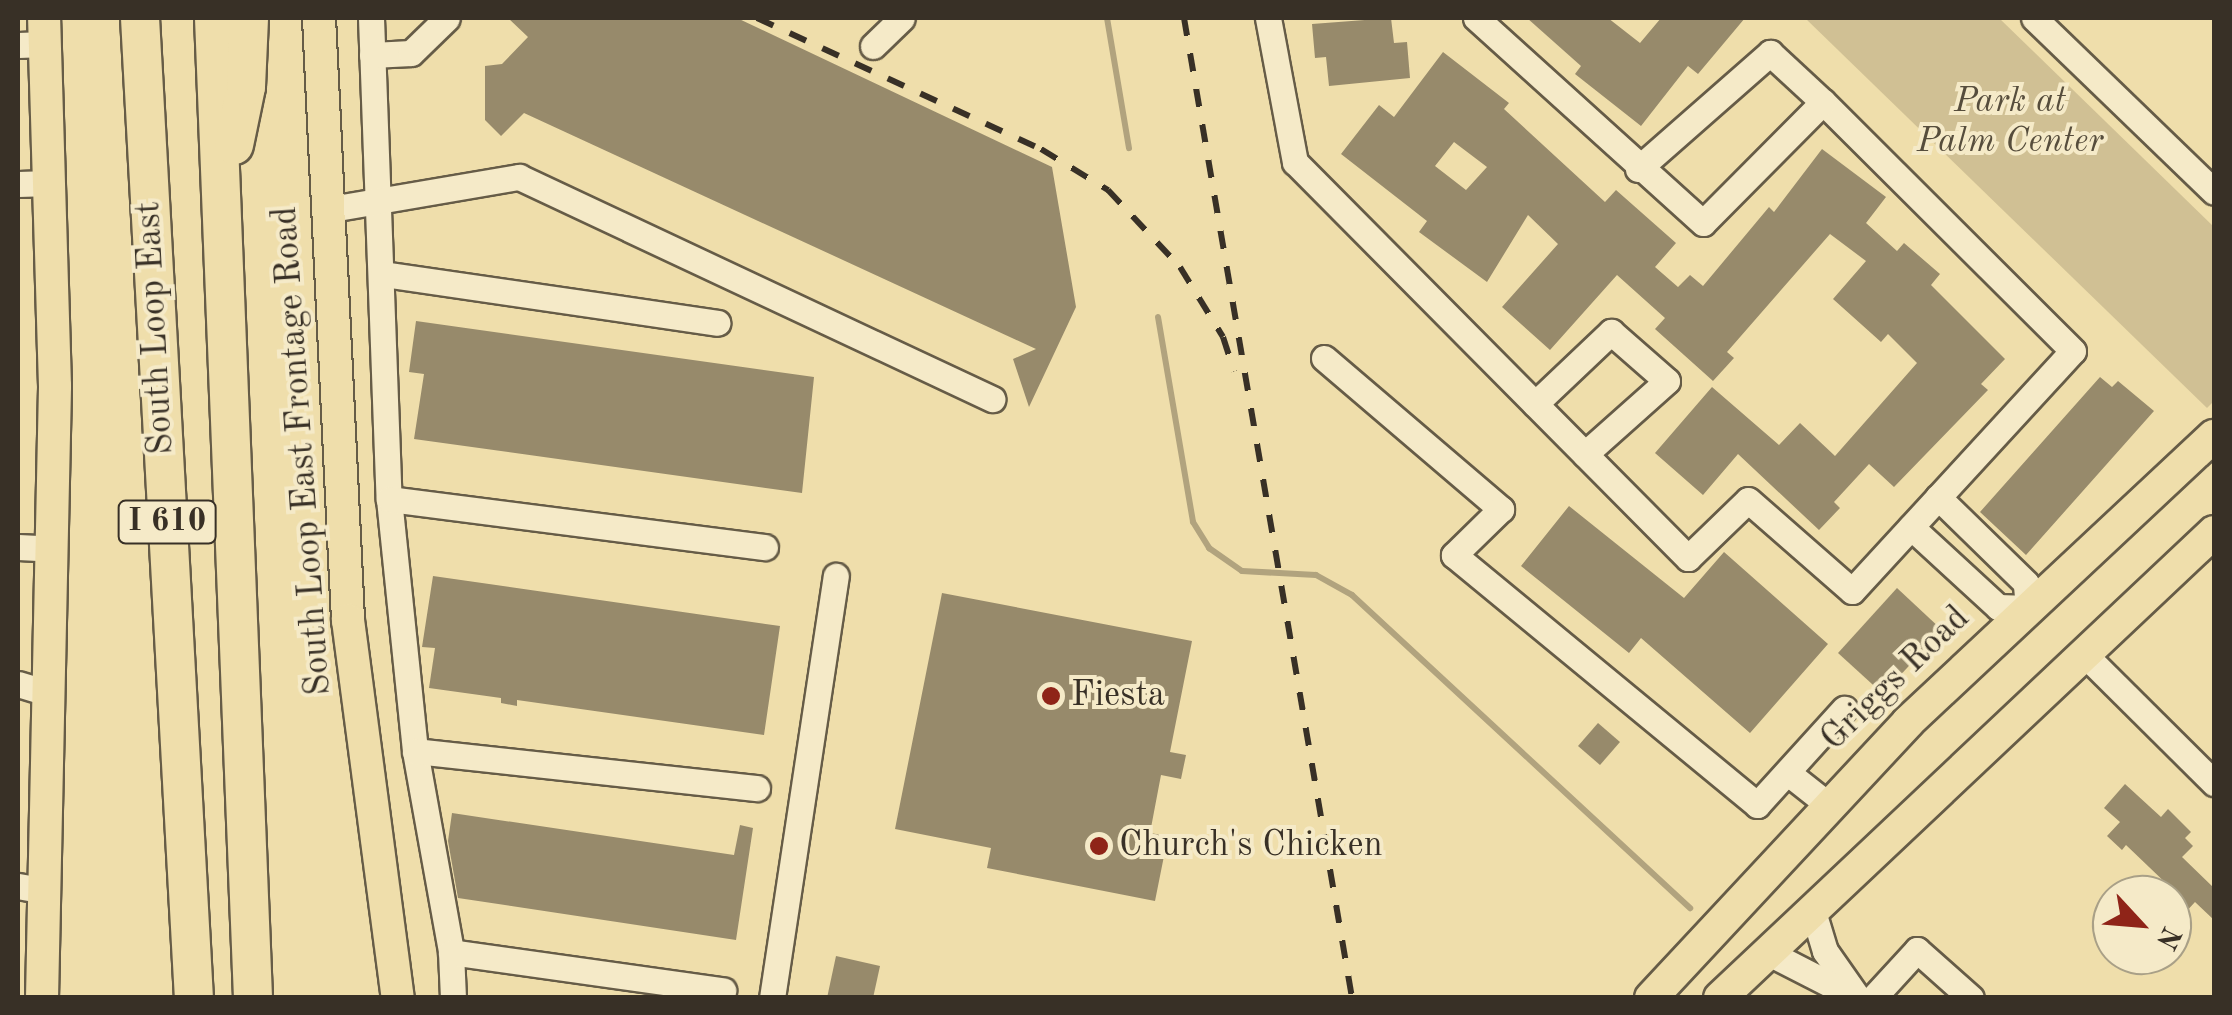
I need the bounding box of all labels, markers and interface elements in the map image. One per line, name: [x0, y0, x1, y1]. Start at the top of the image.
park label: Park at Palm Center: [1917, 81, 2103, 163]
street label: South Loop East: [128, 200, 184, 456]
street label: South Loop East Frontage Road: [265, 205, 341, 697]
road number: I 610: [117, 495, 217, 549]
street label: Griggs Road: [1813, 598, 1979, 760]
place label: Fiesta: [1071, 675, 1165, 717]
marker: Fiesta: [1040, 685, 1062, 707]
place label: Church's Chicken: [1119, 825, 1383, 867]
marker: Church's Chicken: [1088, 835, 1110, 857]
north arrow: [2092, 875, 2192, 975]
text: N: [2150, 922, 2184, 953]

